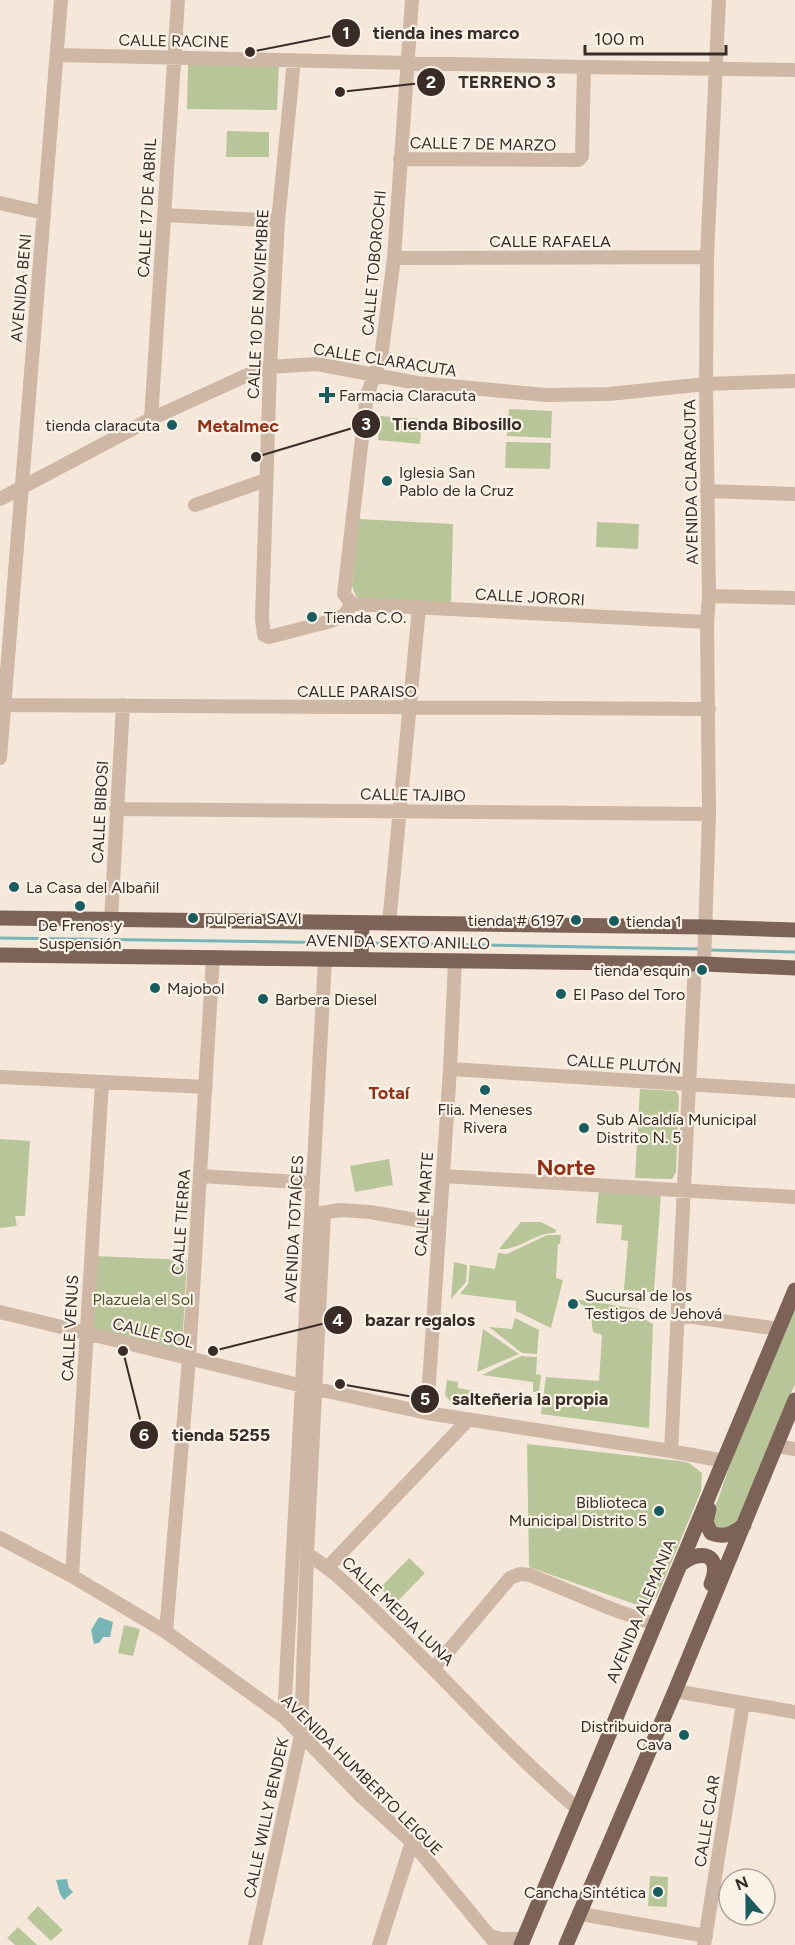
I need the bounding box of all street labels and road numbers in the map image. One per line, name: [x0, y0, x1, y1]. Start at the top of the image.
street label: CALLE RACINE: [118, 31, 230, 51]
street label: CALLE 7 DE MARZO: [410, 133, 556, 155]
street label: CALLE 17 DE ABRIL: [134, 137, 160, 278]
street label: CALLE TOBOROCHI: [358, 189, 390, 337]
street label: CALLE 10 DE NOVIEMBRE: [244, 209, 272, 399]
street label: CALLE RAFAELA: [489, 232, 611, 251]
street label: AVENIDA BENI: [7, 233, 35, 343]
street label: CALLE CLARACUTA: [312, 339, 458, 381]
street label: AVENIDA CLARACUTA: [680, 399, 702, 565]
street label: CALLE JORORI: [475, 585, 585, 609]
street label: CALLE PARAISO: [297, 682, 417, 701]
street label: CALLE BIBOSI: [88, 760, 112, 864]
street label: CALLE TAJIBO: [360, 785, 466, 805]
street label: AVENIDA SEXTO ANILLO: [306, 931, 490, 953]
street label: CALLE PLUTÓN: [566, 1051, 682, 1077]
street label: CALLE MARTE: [411, 1151, 437, 1257]
street label: AVENIDA TOTAÍCES: [281, 1154, 307, 1303]
street label: CALLE TIERRA: [168, 1168, 194, 1276]
street label: CALLE VENUS: [58, 1274, 82, 1382]
street label: CALLE SOL: [110, 1314, 196, 1352]
street label: AVENIDA ALEMANIA: [602, 1536, 680, 1685]
street label: CALLE MEDIA LUNA: [338, 1553, 458, 1669]
street label: AVENIDA HUMBERTO LEIGUE: [278, 1691, 446, 1859]
street label: CALLE WILLY BENDEK: [240, 1736, 292, 1900]
street label: CALLE CLAR: [690, 1774, 724, 1868]

